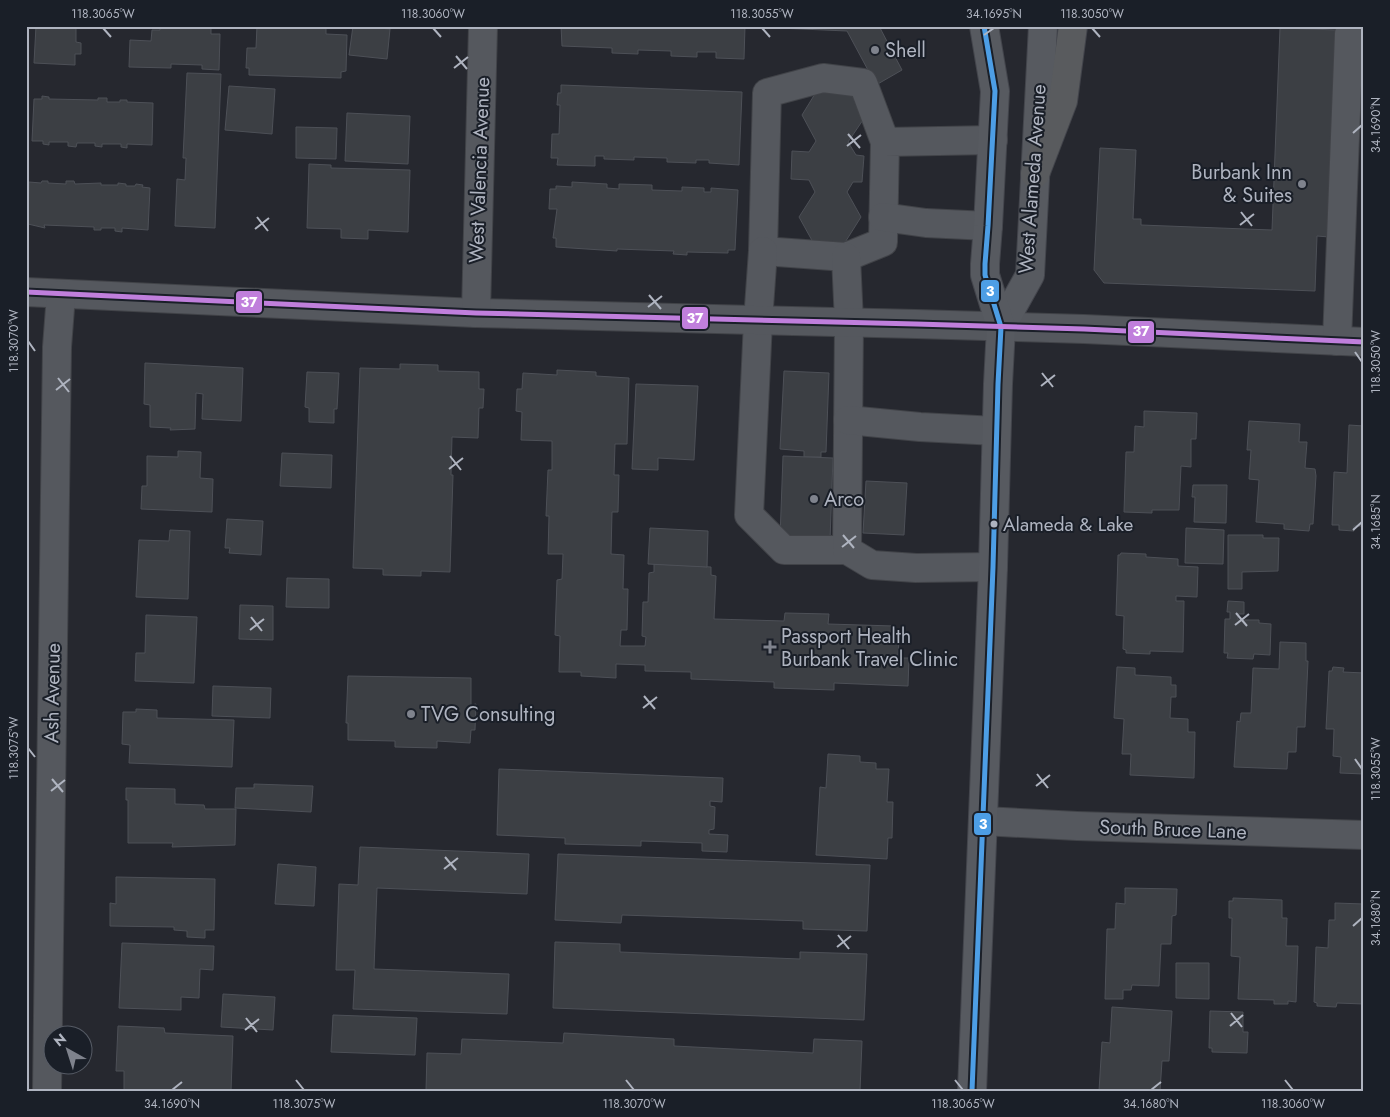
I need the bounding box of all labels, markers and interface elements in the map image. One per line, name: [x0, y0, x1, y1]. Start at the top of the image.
text: 118.3065°W: [71, 5, 135, 23]
text: 118.3060°W: [401, 5, 465, 23]
text: 118.3055°W: [730, 5, 794, 23]
text: 34.1695°N: [966, 5, 1022, 23]
text: 118.3050°W: [1060, 5, 1124, 23]
place label: Shell: [885, 36, 926, 65]
marker: Shell: [869, 44, 881, 56]
street label: West Valencia Avenue: [462, 76, 497, 264]
street label: West Alameda Avenue: [1011, 83, 1054, 275]
text: 34.1690°N: [1367, 97, 1385, 153]
place label: Burbank Inn & Suites: [1191, 158, 1292, 210]
marker: Burbank Inn & Suites: [1296, 178, 1308, 190]
line badge: 3: [980, 279, 1000, 303]
text: 3: [986, 281, 995, 301]
line badge: 37: [235, 290, 263, 314]
text: 37: [241, 292, 258, 312]
line badge: 37: [681, 306, 709, 330]
text: 37: [687, 308, 704, 328]
text: 118.3070°W: [5, 309, 23, 373]
line badge: 37: [1127, 320, 1155, 344]
text: 37: [1133, 321, 1150, 341]
text: 118.3050°W: [1367, 330, 1385, 394]
place label: Arco: [824, 485, 864, 514]
marker: Arco: [808, 493, 820, 505]
text: 34.1685°N: [1367, 494, 1385, 550]
place label: Alameda & Lake: [1003, 511, 1134, 538]
marker: Alameda & Lake: [989, 519, 999, 529]
place label: Passport Health Burbank Travel Clinic: [781, 622, 958, 674]
marker: Passport Health Burbank Travel Clinic: [763, 640, 777, 654]
street label: Ash Avenue: [37, 643, 68, 743]
place label: TVG Consulting: [421, 700, 555, 729]
marker: TVG Consulting: [405, 708, 417, 720]
text: 118.3075°W: [5, 716, 23, 779]
text: 118.3055°W: [1367, 737, 1385, 801]
line badge: 3: [973, 812, 992, 836]
street label: South Bruce Lane: [1099, 812, 1247, 847]
text: 3: [979, 814, 988, 834]
text: 34.1680°N: [1367, 890, 1385, 946]
north arrow: [42, 1024, 92, 1074]
text: N: [49, 1029, 70, 1051]
text: 34.1690°N: [144, 1095, 200, 1113]
text: 118.3075°W: [273, 1095, 336, 1113]
text: 118.3070°W: [602, 1095, 666, 1113]
text: 118.3065°W: [931, 1095, 995, 1113]
text: 34.1680°N: [1123, 1095, 1179, 1113]
text: 118.3060°W: [1261, 1095, 1325, 1113]

